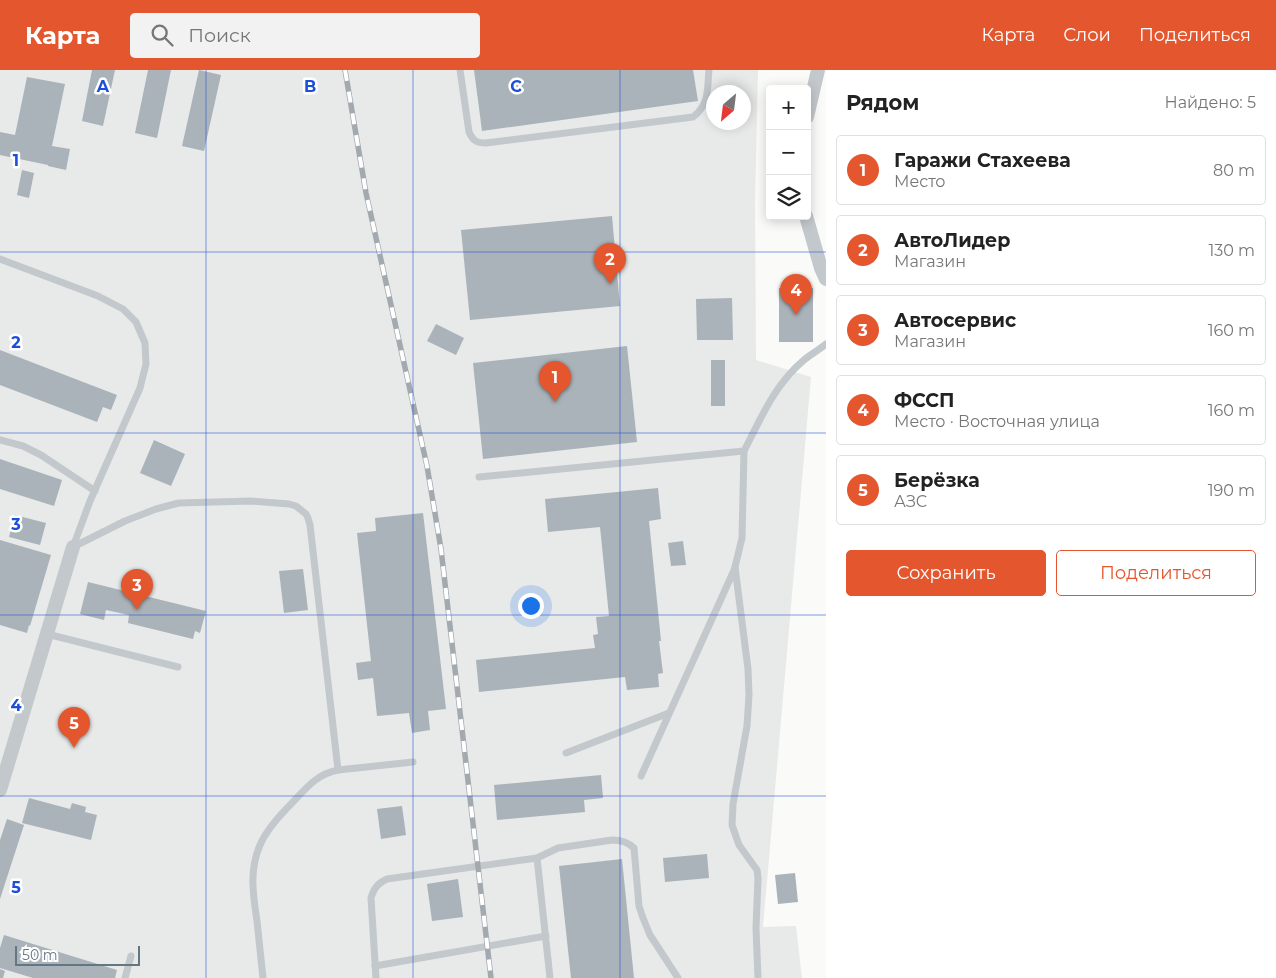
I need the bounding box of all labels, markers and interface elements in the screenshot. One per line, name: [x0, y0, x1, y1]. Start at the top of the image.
search box: [130, 13, 480, 58]
text: Карта: [25, 21, 100, 50]
icon: search: [148, 21, 176, 49]
text: Поиск: [188, 24, 251, 47]
text: Карта: [981, 24, 1035, 46]
text: Слои: [1063, 24, 1111, 46]
text: Поделиться: [1139, 24, 1251, 46]
text: A: [96, 77, 110, 96]
text: B: [304, 77, 316, 96]
text: C: [510, 77, 522, 96]
north arrow: [706, 85, 751, 130]
map controls: [766, 85, 811, 220]
button: +: [766, 85, 811, 130]
text: Рядом: [846, 90, 919, 115]
text: Найдено: 5: [1165, 93, 1256, 112]
button: −: [766, 130, 811, 175]
text: Гаражи Стахеева: [894, 149, 1071, 172]
text: 1: [13, 151, 19, 170]
text: 1: [860, 161, 866, 180]
text: 80 m: [1213, 161, 1255, 180]
text: Место: [894, 172, 946, 191]
button: layers: [766, 175, 811, 220]
text: АвтоЛидер: [894, 229, 1011, 252]
text: 2: [858, 241, 868, 260]
text: 130 m: [1208, 241, 1255, 260]
pin: 2: [594, 243, 626, 284]
text: Магазин: [894, 252, 966, 271]
pin: 4: [780, 274, 812, 315]
text: Автосервис: [894, 309, 1016, 332]
text: 3: [858, 321, 868, 340]
text: 160 m: [1208, 321, 1255, 340]
text: Магазин: [894, 332, 966, 351]
text: 2: [11, 333, 21, 352]
pin: 1: [539, 361, 571, 402]
text: ФССП: [894, 389, 954, 412]
text: 4: [857, 401, 869, 420]
text: 160 m: [1208, 401, 1255, 420]
text: Место · Восточная улица: [894, 412, 1100, 431]
text: Берёзка: [894, 469, 980, 492]
text: 5: [858, 481, 868, 500]
text: 190 m: [1208, 481, 1255, 500]
text: АЗС: [894, 492, 927, 511]
text: 3: [10, 515, 21, 534]
button: Сохранить: [846, 550, 1046, 596]
button: Поделиться: [1056, 550, 1256, 596]
pin: 3: [121, 569, 153, 610]
your location: [518, 593, 544, 619]
text: 4: [10, 696, 22, 715]
pin: 5: [58, 707, 90, 748]
text: 5: [11, 878, 21, 897]
scale bar: [15, 943, 140, 966]
text: 50 m: [22, 946, 58, 964]

